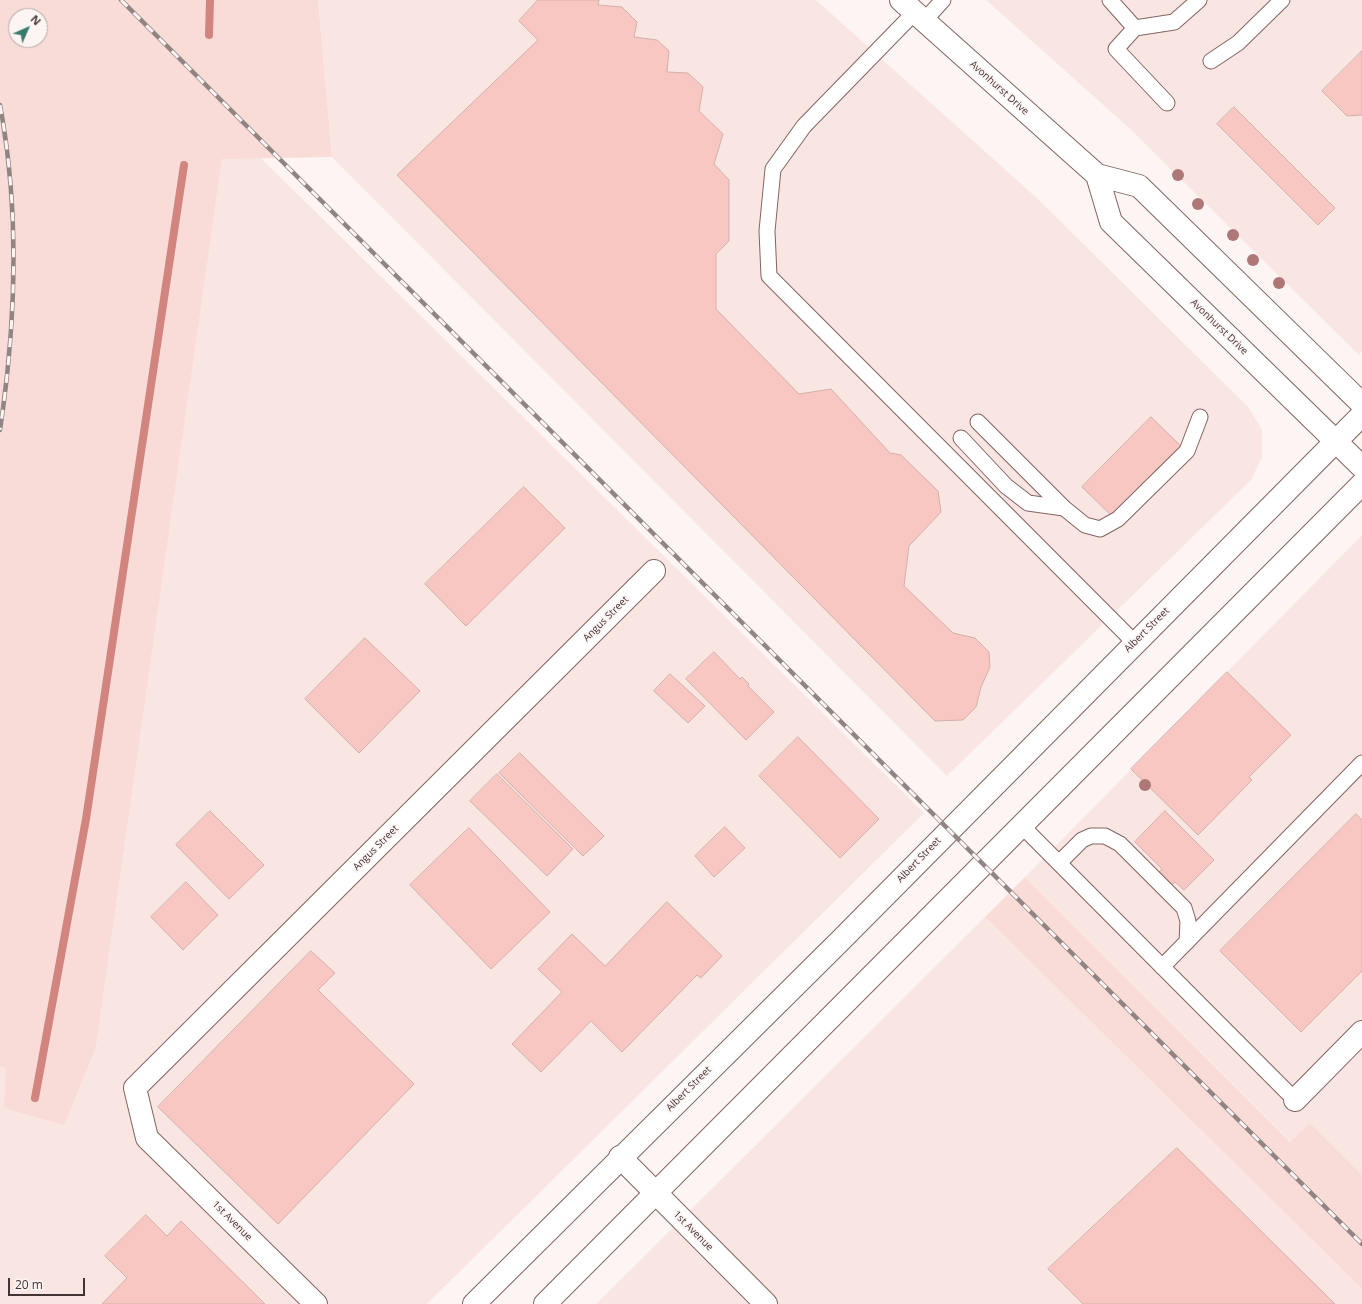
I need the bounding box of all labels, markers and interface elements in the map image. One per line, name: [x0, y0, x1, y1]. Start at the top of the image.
north arrow: [8, 8, 48, 48]
text: N: [28, 11, 45, 28]
street label: Avonhurst Drive: [967, 58, 1031, 118]
street label: Avonhurst Drive: [1188, 297, 1250, 357]
street label: Angus Street: [581, 594, 631, 644]
street label: Albert Street: [1122, 605, 1172, 655]
street label: Angus Street: [351, 823, 401, 873]
street label: Albert Street: [894, 835, 944, 885]
street label: Albert Street: [664, 1064, 714, 1114]
street label: 1st Avenue: [210, 1199, 254, 1243]
street label: 1st Avenue: [671, 1209, 715, 1253]
scale bar: [10, 1270, 87, 1296]
text: 20 m: [15, 1276, 43, 1293]

